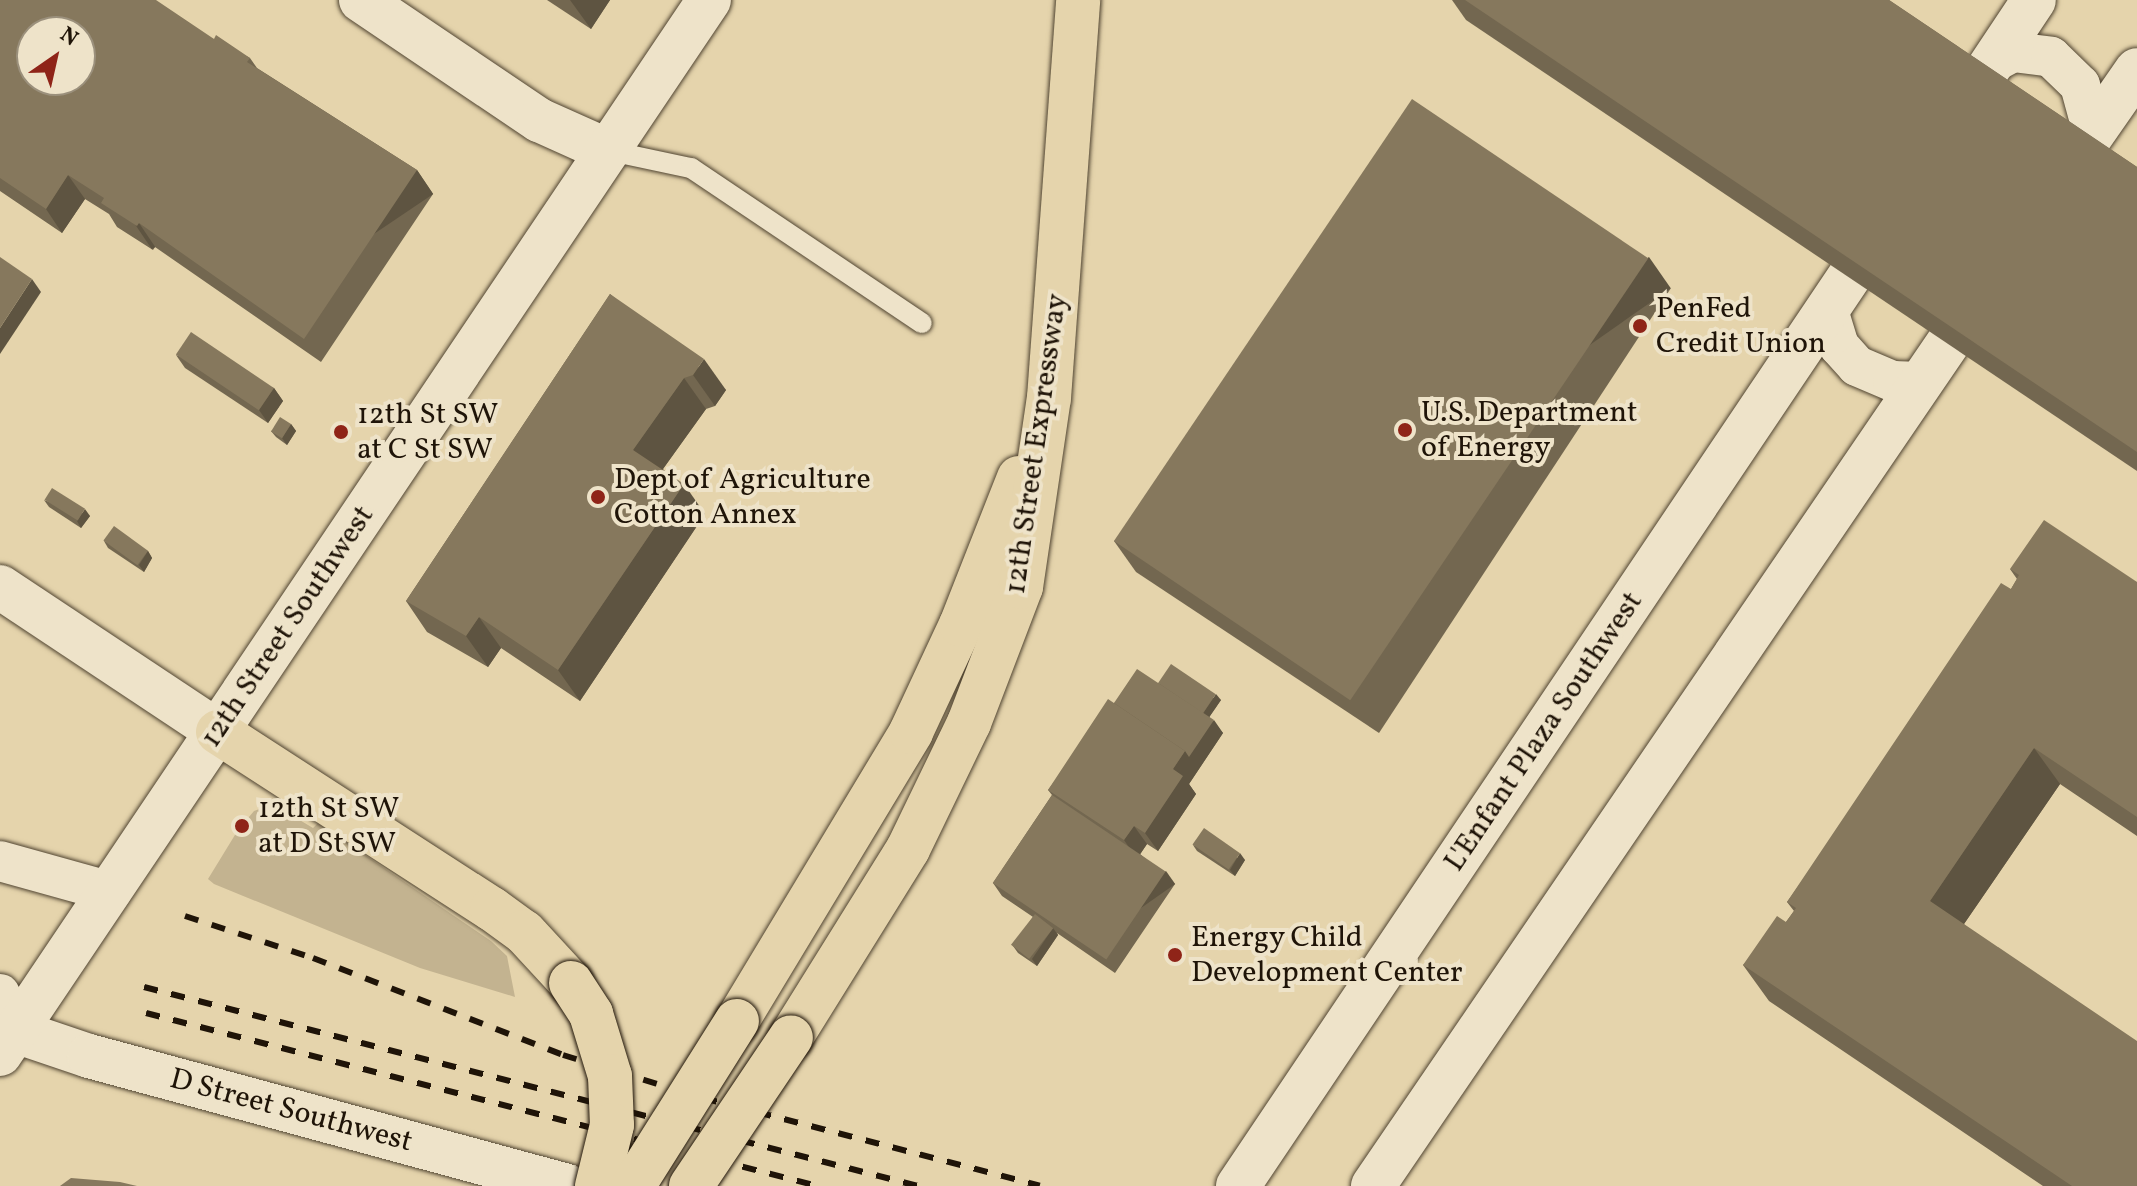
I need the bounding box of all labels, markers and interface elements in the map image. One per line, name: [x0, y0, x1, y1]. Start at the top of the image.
north arrow: [16, 16, 96, 96]
text: N: [53, 20, 84, 55]
street label: 12th Street Expressway: [998, 291, 1076, 597]
place label: PenFed Credit Union: [1656, 291, 1826, 362]
marker: PenFed Credit Union: [1631, 317, 1649, 335]
place label: U.S. Department of Energy: [1421, 395, 1638, 466]
place label: 12th St SW at C St SW: [357, 397, 498, 468]
marker: U.S. Department of Energy: [1396, 421, 1414, 439]
marker: 12th St SW at C St SW: [332, 423, 350, 441]
place label: Dept of Agriculture Cotton Annex: [614, 462, 868, 532]
marker: Dept of Agriculture Cotton Annex: [589, 488, 607, 506]
street label: 12th Street Southwest: [194, 499, 382, 755]
street label: L'Enfant Plaza Southwest: [1437, 585, 1651, 879]
place label: 12th St SW at D St SW: [258, 791, 399, 862]
marker: 12th St SW at D St SW: [233, 817, 251, 835]
place label: Energy Child Development Center: [1191, 920, 1463, 990]
marker: Energy Child Development Center: [1166, 946, 1184, 964]
street label: D Street Southwest: [166, 1061, 416, 1161]

